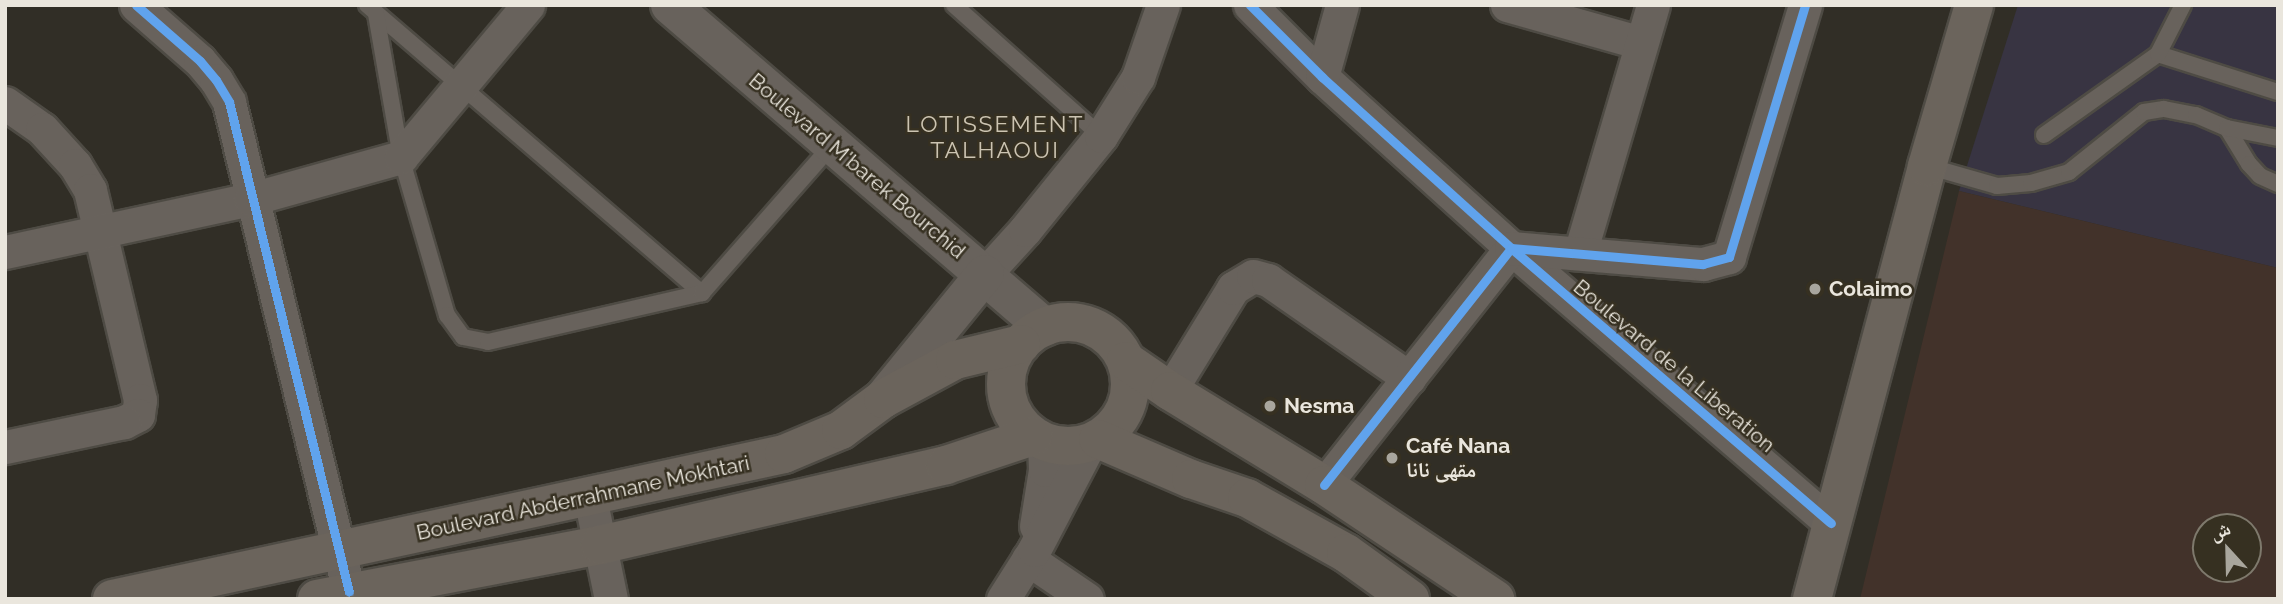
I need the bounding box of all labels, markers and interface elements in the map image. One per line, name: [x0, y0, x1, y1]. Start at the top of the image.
street label: Boulevard M'barek Bourchid: [744, 68, 970, 264]
district label: LOTISSEMENT TALHAOUI: [907, 110, 1083, 164]
street label: Boulevard de la Liberation: [1568, 274, 1780, 458]
place label: Colaimo: [1829, 276, 1912, 302]
marker: Colaimo: [1807, 281, 1823, 297]
place label: Nesma: [1284, 393, 1354, 419]
marker: Nesma: [1262, 398, 1278, 414]
place label: Café Nana مقهى نانا: [1406, 433, 1510, 483]
street label: Boulevard Abderrahmane Mokhtari: [414, 450, 752, 546]
marker: Café Nana مقهى نانا: [1384, 450, 1400, 466]
north arrow: [2192, 513, 2262, 583]
text: ش: [2206, 516, 2233, 544]

